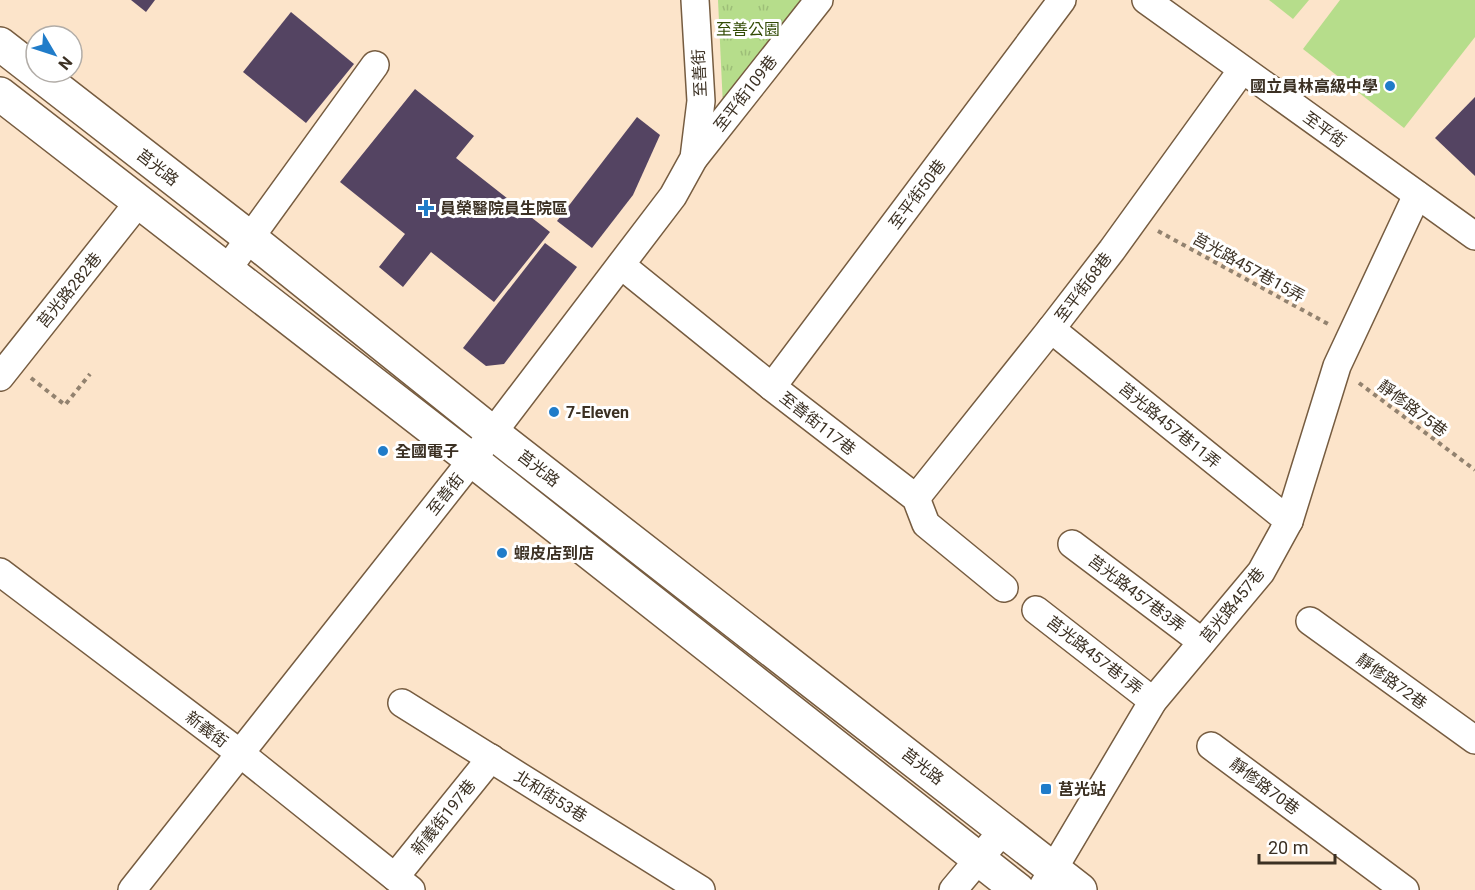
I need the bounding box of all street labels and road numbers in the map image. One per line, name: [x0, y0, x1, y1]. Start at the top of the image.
street label: 至善街: [689, 49, 710, 97]
street label: 至平街109巷: [710, 52, 781, 135]
street label: 至平街: [1300, 108, 1350, 151]
street label: 莒光路: [133, 145, 182, 190]
street label: 至平街50巷: [885, 156, 950, 233]
street label: 莒光路457巷15弄: [1190, 229, 1308, 306]
street label: 莒光路282巷: [33, 249, 105, 332]
street label: 至平街68巷: [1051, 249, 1116, 326]
street label: 靜修路75巷: [1374, 376, 1451, 441]
street label: 莒光路457巷11弄: [1115, 379, 1224, 472]
street label: 至善街117巷: [776, 388, 859, 459]
street label: 莒光路: [514, 446, 563, 491]
street label: 至善街: [423, 470, 468, 519]
street label: 莒光路457巷3弄: [1085, 551, 1189, 636]
street label: 莒光路457巷: [1196, 564, 1268, 647]
street label: 莒光路457巷1弄: [1043, 612, 1146, 699]
street label: 靜修路72巷: [1353, 650, 1430, 713]
street label: 新義街: [182, 707, 232, 751]
street label: 莒光路: [898, 744, 947, 789]
street label: 靜修路70巷: [1226, 754, 1303, 819]
street label: 北和街53巷: [511, 767, 591, 826]
street label: 新義街197巷: [407, 776, 479, 859]

